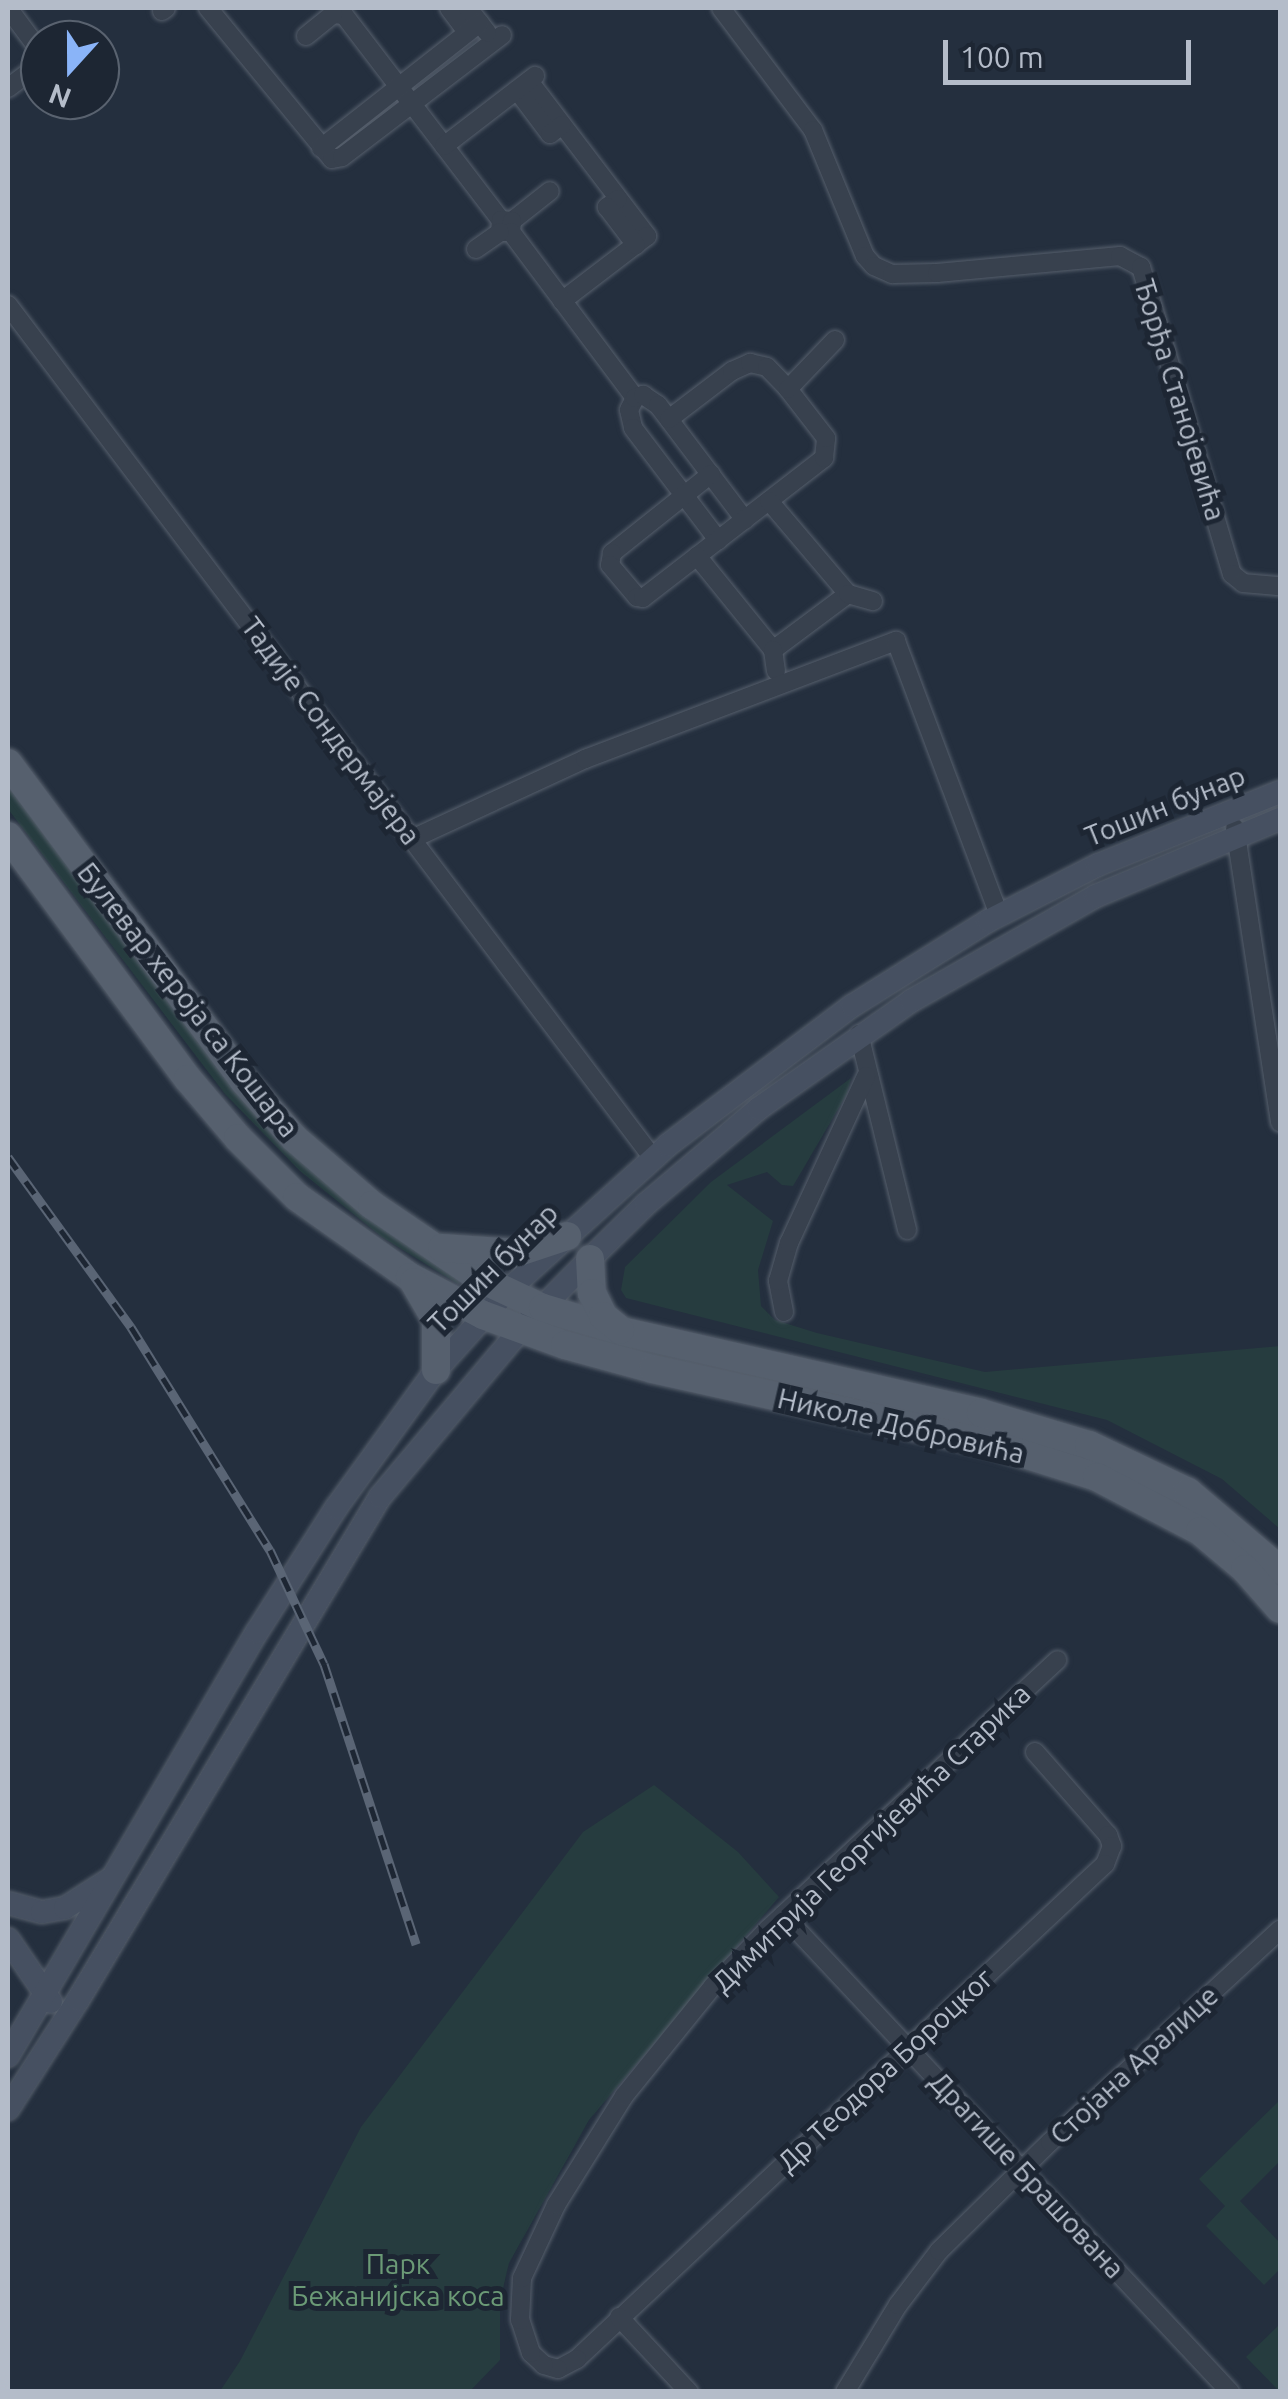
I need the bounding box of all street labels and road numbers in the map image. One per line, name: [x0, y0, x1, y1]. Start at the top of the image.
street label: Ђорђа Станојевића: [1127, 275, 1233, 525]
street label: Тадије Сондермајера: [234, 611, 428, 851]
street label: Тошин бунар: [1080, 759, 1250, 853]
street label: Булевар хероја са Кошара: [70, 856, 306, 1144]
street label: Тошин бунар: [421, 1196, 565, 1340]
street label: Николе Добровића: [774, 1381, 1028, 1471]
street label: Димитрија Георгијевића Старика: [705, 1677, 1037, 1999]
street label: Др Теодора Бороцког: [770, 1961, 1000, 2179]
street label: Стојана Аралице: [1043, 1979, 1225, 2151]
street label: Драгише Брашована: [922, 2065, 1132, 2285]

